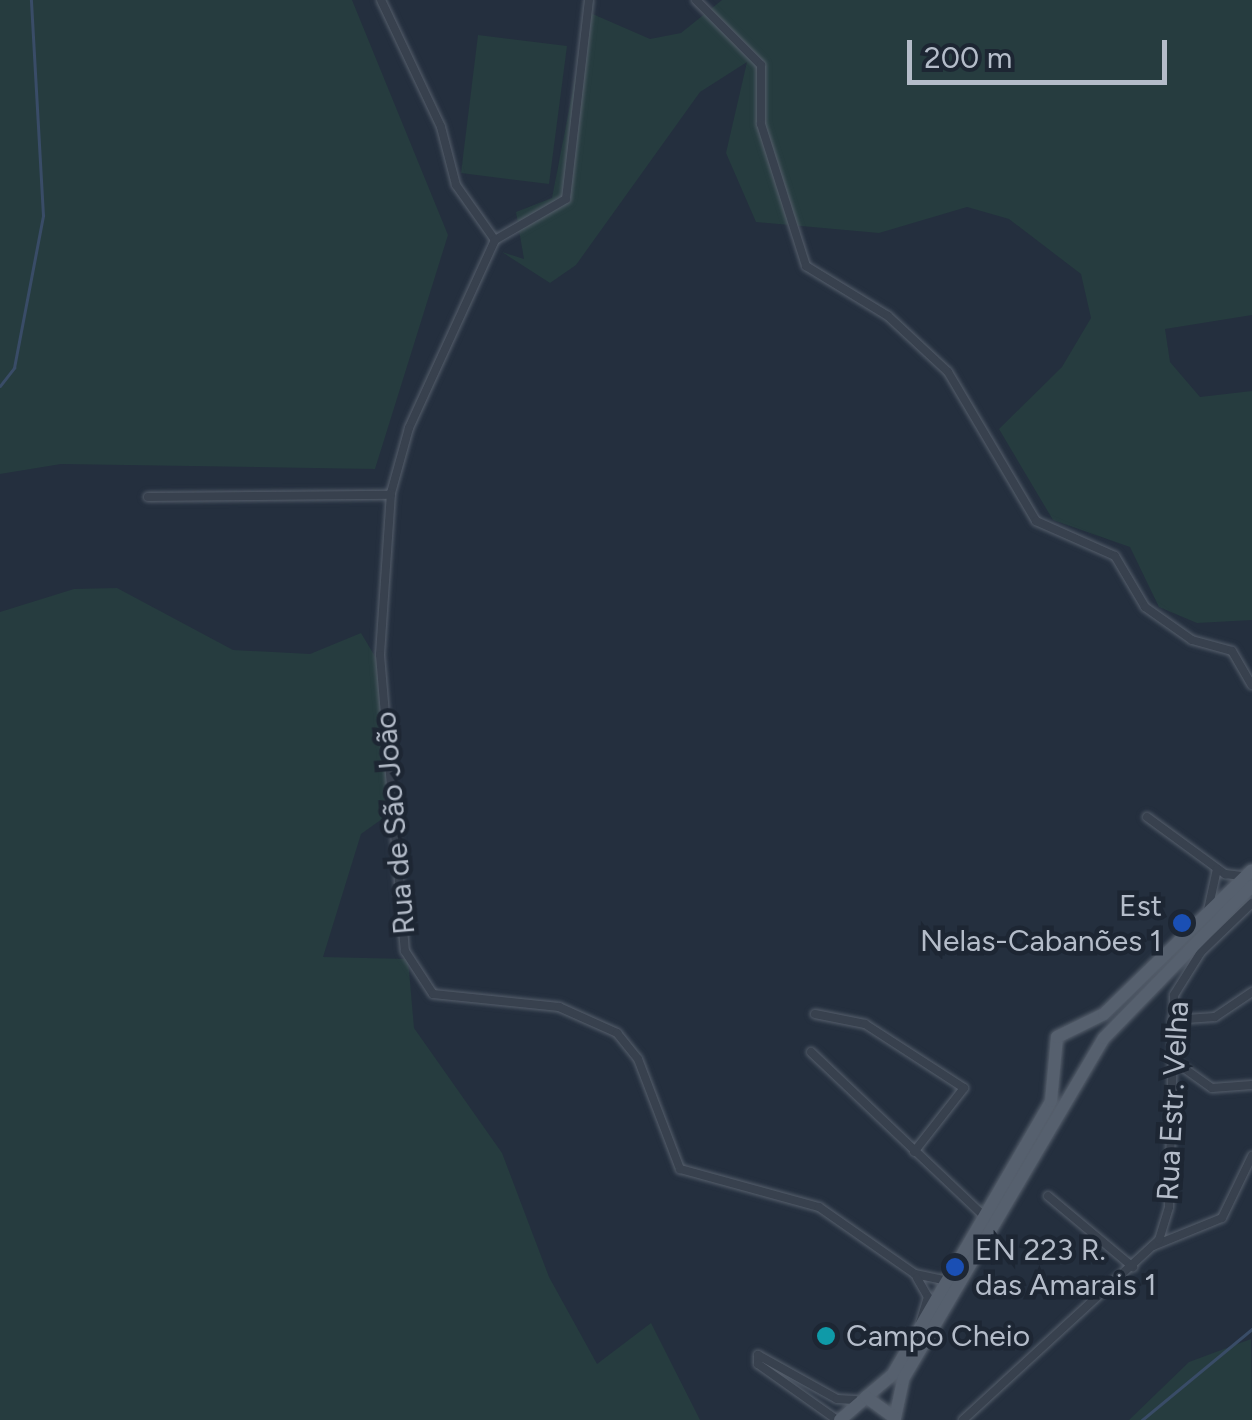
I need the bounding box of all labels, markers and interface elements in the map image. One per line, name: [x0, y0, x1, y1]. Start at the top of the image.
scale bar: [912, 20, 1172, 82]
text: 200 m: [924, 39, 1012, 76]
street label: Rua de São João: [367, 710, 423, 936]
place label: Est Nelas-Cabanões 1: [920, 888, 1162, 958]
marker: Est Nelas-Cabanões 1: [1171, 912, 1193, 934]
street label: Rua Estr. Velha: [1150, 1000, 1196, 1202]
place label: EN 223 R. das Amarais 1: [975, 1232, 1157, 1302]
marker: EN 223 R. das Amarais 1: [944, 1256, 966, 1278]
place label: Campo Cheio: [846, 1318, 1030, 1354]
marker: Campo Cheio: [815, 1325, 837, 1347]

